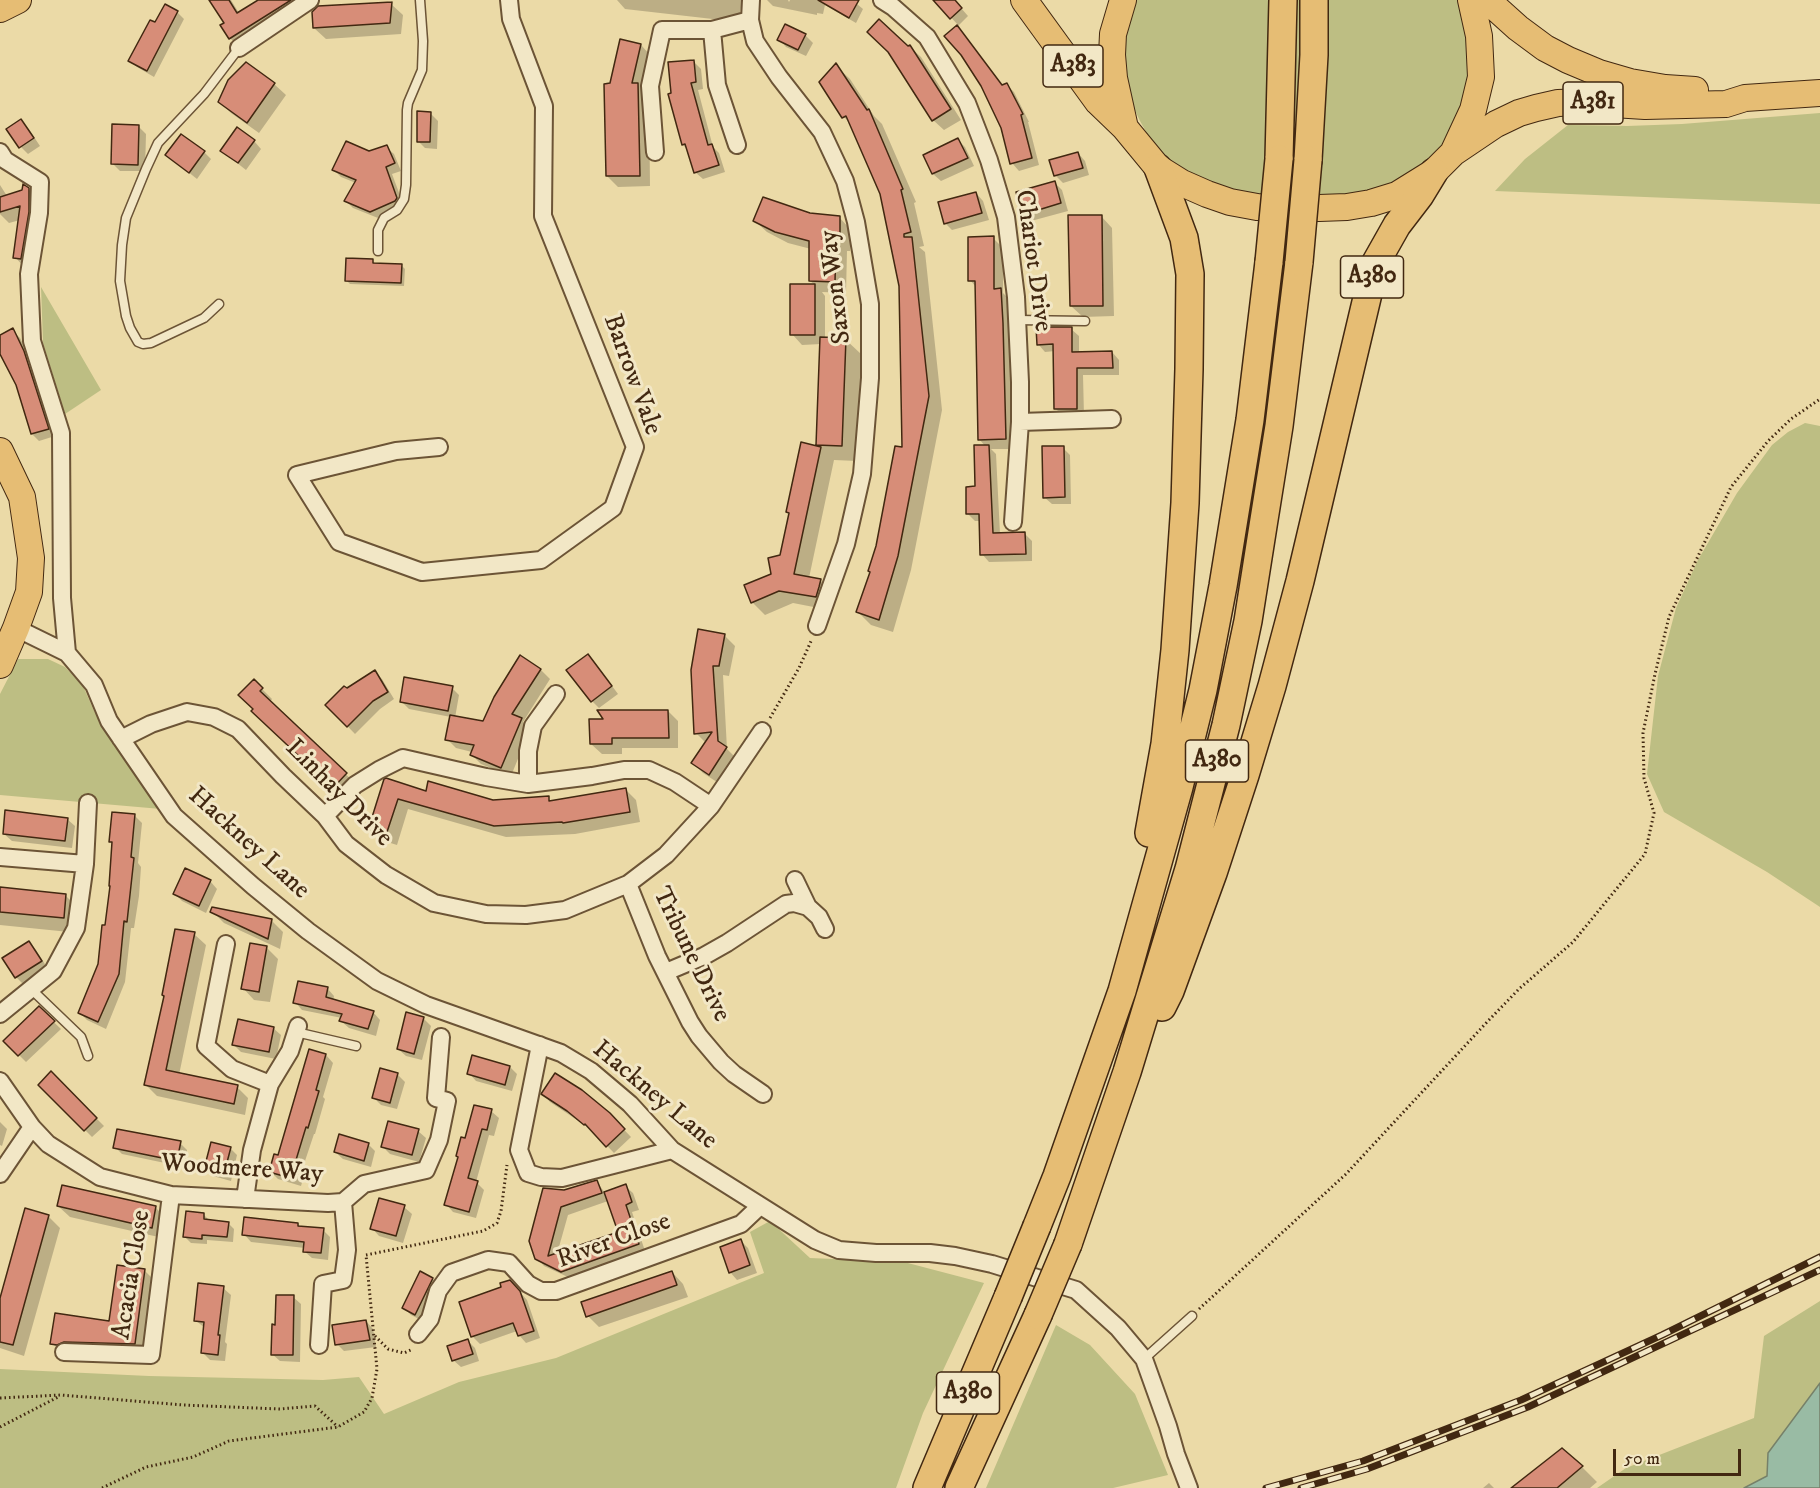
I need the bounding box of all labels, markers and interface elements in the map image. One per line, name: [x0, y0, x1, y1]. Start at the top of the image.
road number: A383: [1043, 45, 1103, 87]
road number: A381: [1563, 82, 1623, 124]
street label: Chariot Drive: [1007, 188, 1057, 334]
street label: Saxon Way: [815, 228, 859, 346]
road number: A380: [1340, 256, 1404, 298]
street label: Barrow Vale: [595, 310, 667, 440]
street label: Linhay Drive: [278, 734, 398, 854]
road number: A380: [1186, 740, 1248, 782]
street label: Hackney Lane: [181, 781, 315, 907]
street label: Tribune Drive: [644, 883, 736, 1027]
street label: Hackney Lane: [585, 1035, 723, 1157]
street label: Woodmere Way: [160, 1149, 324, 1191]
street label: River Close: [553, 1207, 675, 1277]
street label: Acacia Close: [107, 1208, 159, 1342]
road number: A380: [936, 1372, 1000, 1414]
scale bar: [1616, 1437, 1744, 1475]
text: 50 m: [1624, 1448, 1660, 1470]

